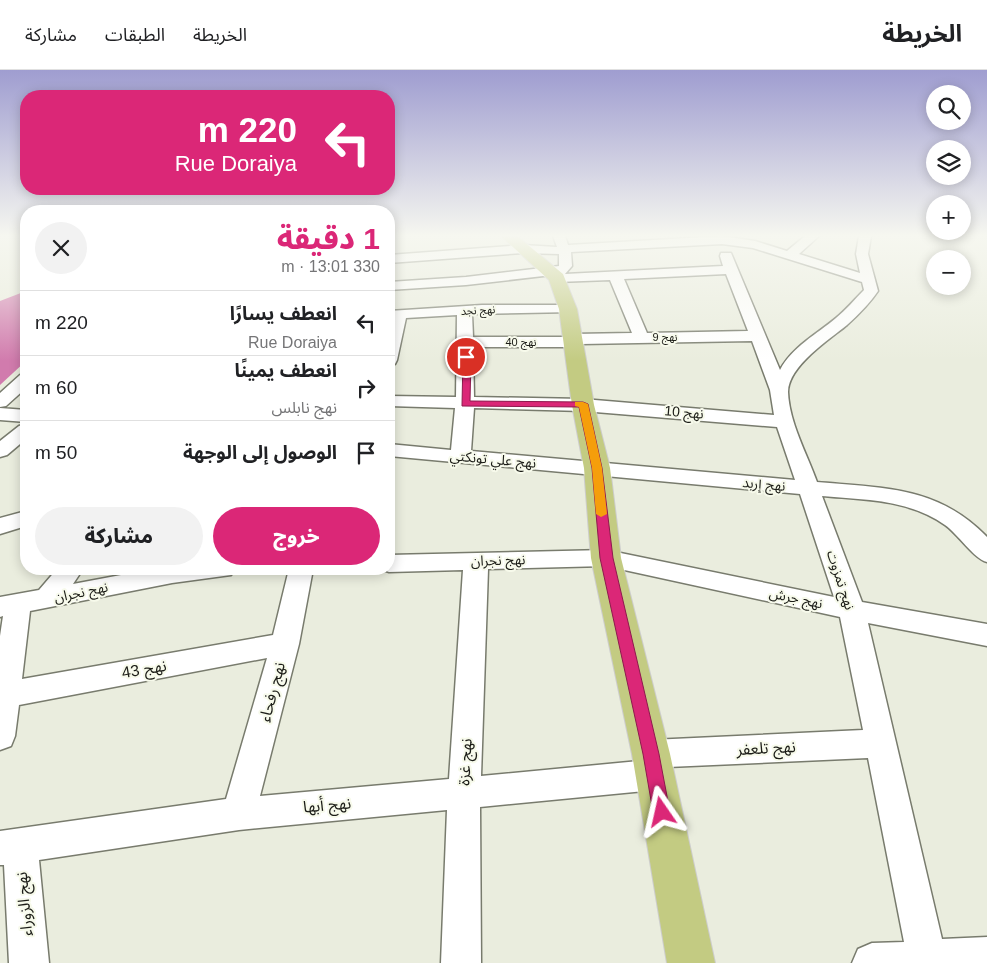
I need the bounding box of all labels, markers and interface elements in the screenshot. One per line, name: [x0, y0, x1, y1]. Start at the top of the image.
text: الخريطة: [882, 20, 962, 47]
text: مشاركة: [25, 25, 77, 45]
text: الطبقات: [105, 25, 165, 45]
text: الخريطة: [193, 25, 247, 45]
map controls: [926, 85, 971, 295]
button: search: [926, 85, 971, 130]
text: 220 m: [198, 110, 297, 149]
icon: left: [315, 110, 380, 175]
button: layers: [926, 140, 971, 185]
text: Rue Doraiya: [175, 151, 297, 176]
button: +: [926, 195, 971, 240]
button: close: [35, 222, 87, 274]
text: 1 دقيقة: [277, 222, 380, 255]
button: −: [926, 250, 971, 295]
text: 330 m · 13:01: [281, 258, 380, 275]
text: انعطف يسارًا: [230, 303, 337, 324]
street label: نهج نجد: [460, 303, 496, 319]
icon: left: [352, 309, 380, 337]
text: 220 m: [35, 312, 88, 333]
street label: نهج 9: [653, 331, 677, 345]
text: Rue Doraiya: [248, 334, 337, 351]
pin: [445, 336, 487, 378]
street label: نهج 40: [506, 336, 537, 350]
icon: arrive: [452, 343, 480, 371]
text: انعطف يمينًا: [235, 360, 337, 381]
icon: right: [352, 374, 380, 402]
text: 60 m: [35, 377, 77, 398]
text: نهج نابلس: [271, 399, 337, 416]
street label: نهج 10: [663, 402, 705, 425]
icon: arrive: [352, 439, 380, 467]
text: 50 m: [35, 442, 77, 463]
text: الوصول إلى الوجهة: [183, 442, 337, 463]
street label: نهج علي تونكتي: [449, 447, 537, 474]
street label: نهج إربد: [742, 474, 786, 497]
button: مشاركة: [35, 507, 203, 565]
button: خروج: [213, 507, 380, 565]
street label: نهج تمزوت: [821, 548, 858, 613]
street label: نهج نجران: [470, 551, 526, 572]
street label: نهج نجران: [53, 578, 110, 608]
street label: نهج جرش: [767, 585, 824, 614]
street label: نهج 43: [120, 657, 168, 685]
street label: نهج رفحاء: [256, 660, 292, 725]
street label: نهج غزة: [455, 738, 479, 786]
street label: نهج تلعفر: [735, 738, 796, 762]
position arrow: [635, 785, 687, 837]
street label: نهج أبها: [302, 793, 352, 820]
street label: نهج الزوراء: [13, 871, 39, 937]

